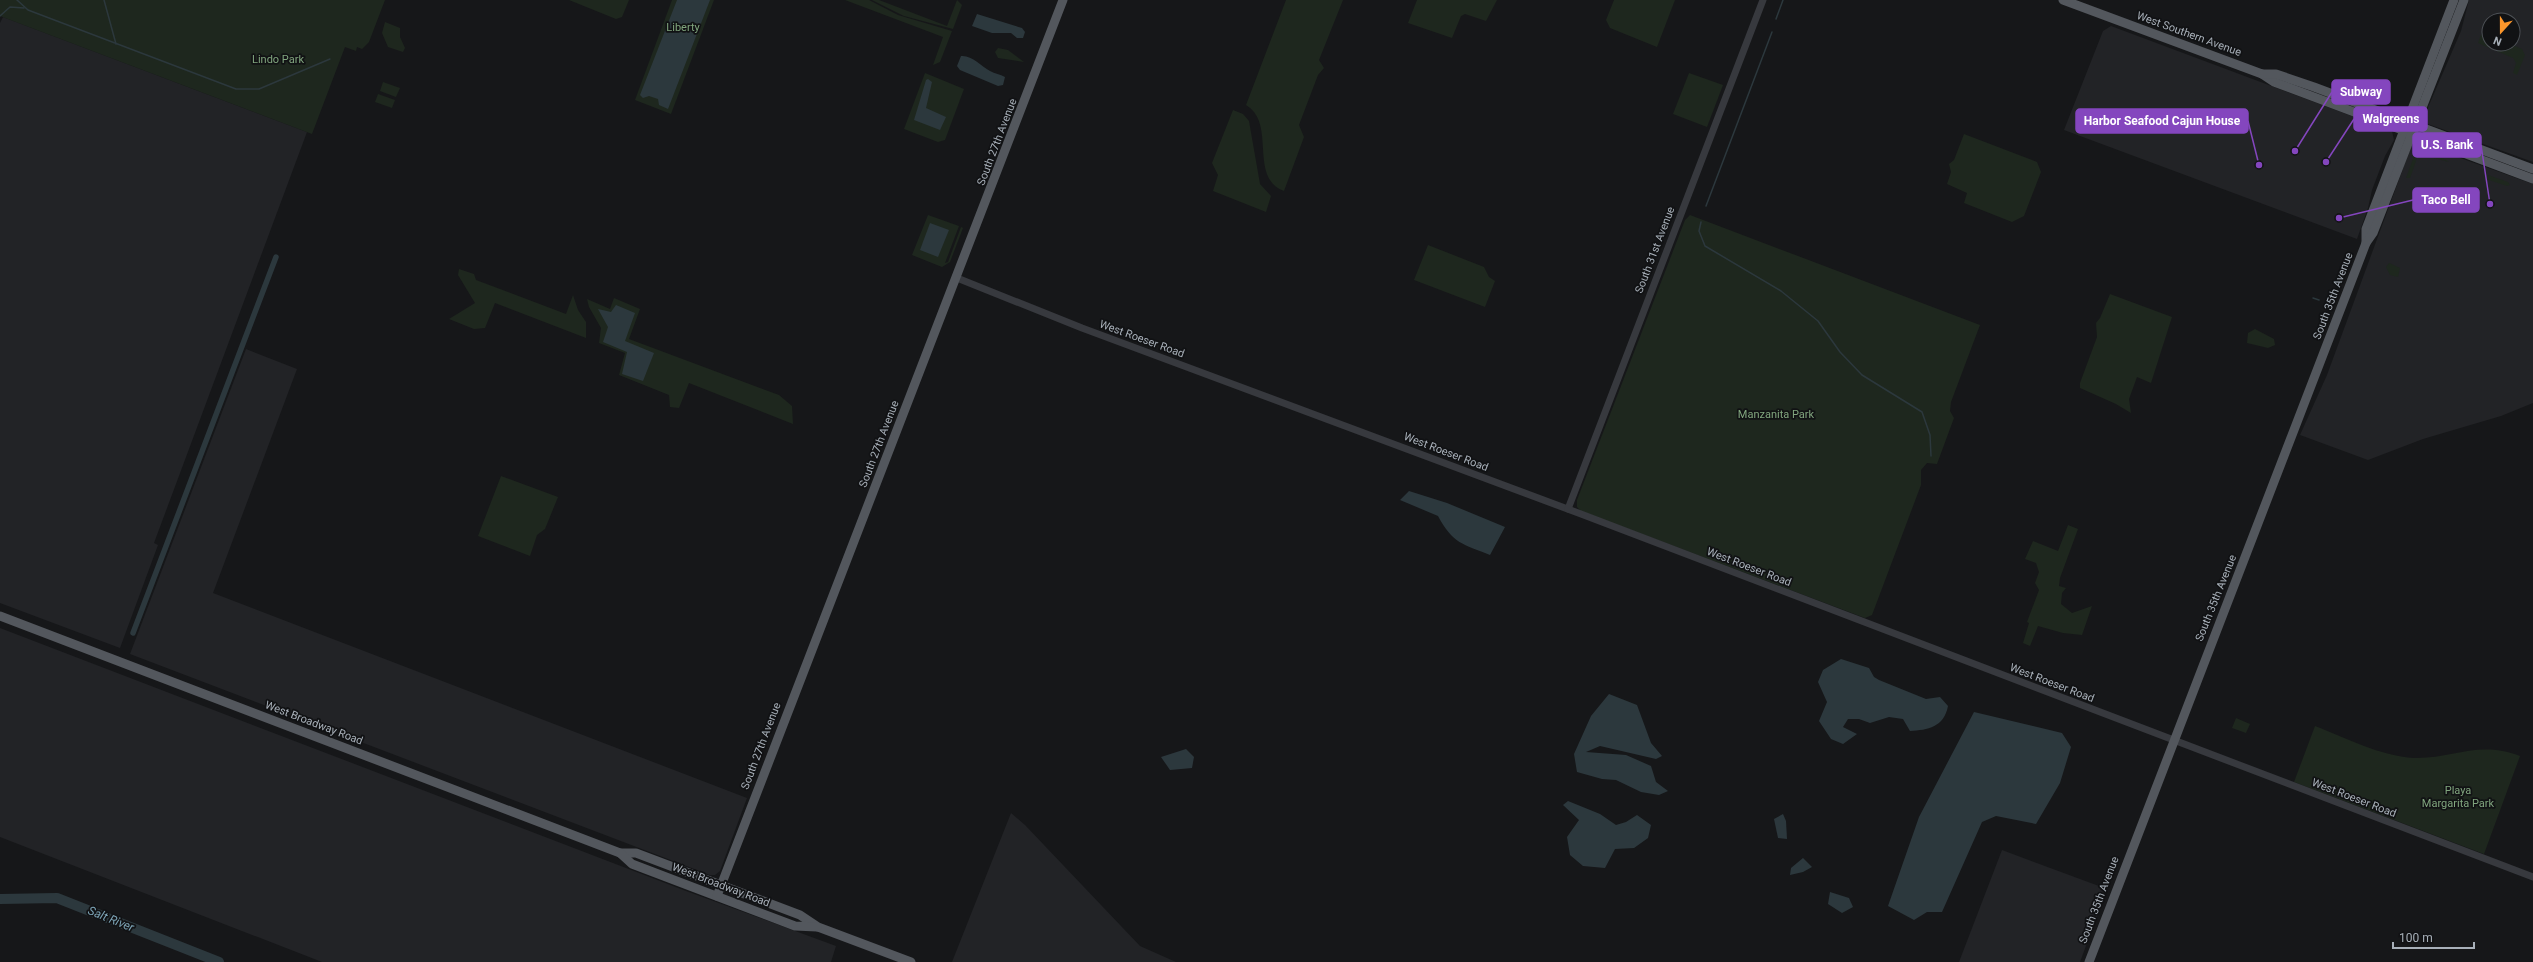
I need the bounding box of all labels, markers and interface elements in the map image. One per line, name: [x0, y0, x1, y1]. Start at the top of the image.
street label: West Southern Avenue: [2135, 9, 2243, 59]
north arrow: [2481, 12, 2521, 52]
park label: Liberty: [666, 21, 700, 34]
text: N: [2491, 33, 2504, 48]
park label: Lindo Park: [252, 53, 304, 66]
callout: Subway: [2332, 80, 2390, 104]
text: Subway: [2340, 85, 2383, 99]
street label: South 27th Avenue: [974, 97, 1020, 187]
callout: Walgreens: [2354, 107, 2427, 131]
callout: Harbor Seafood Cajun House: [2076, 109, 2248, 133]
text: Walgreens: [2363, 112, 2419, 126]
text: Harbor Seafood Cajun House: [2084, 114, 2241, 128]
callout: U.S. Bank: [2413, 133, 2481, 157]
text: U.S. Bank: [2421, 138, 2474, 152]
callout: Taco Bell: [2413, 188, 2479, 212]
text: Taco Bell: [2421, 193, 2471, 207]
street label: South 31st Avenue: [1633, 205, 1678, 295]
street label: South 35th Avenue: [2310, 251, 2356, 341]
street label: West Roeser Road: [1098, 318, 1186, 360]
street label: South 27th Avenue: [856, 399, 902, 489]
park label: Manzanita Park: [1738, 408, 1815, 421]
street label: West Roeser Road: [1402, 430, 1490, 474]
street label: West Roeser Road: [1705, 545, 1793, 589]
street label: South 35th Avenue: [2193, 553, 2239, 643]
street label: West Roeser Road: [2008, 661, 2096, 705]
street label: West Broadway Road: [263, 698, 365, 748]
street label: South 27th Avenue: [738, 701, 784, 791]
street label: West Roeser Road: [2310, 776, 2398, 820]
park label: Playa Margarita Park: [2422, 784, 2495, 810]
street label: South 35th Avenue: [2076, 855, 2122, 945]
street label: West Broadway Road: [670, 860, 772, 910]
water label: Salt River: [86, 903, 137, 935]
scale bar: [2393, 924, 2474, 950]
text: 100 m: [2399, 931, 2433, 945]

